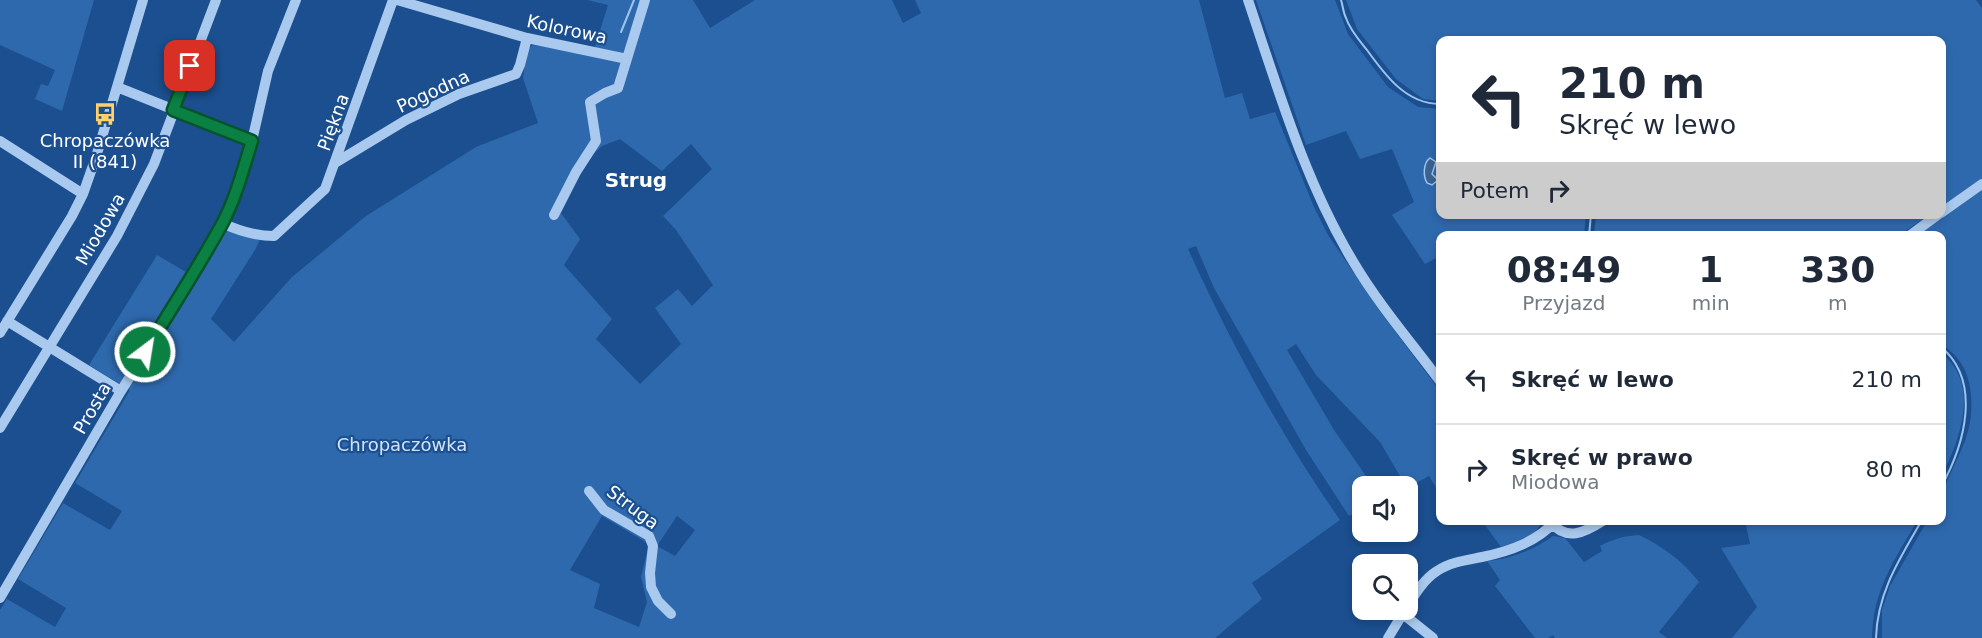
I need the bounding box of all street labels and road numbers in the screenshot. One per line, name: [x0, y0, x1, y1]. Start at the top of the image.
street label: Kolorowa: [525, 10, 609, 48]
street label: Pogodna: [393, 65, 473, 117]
street label: Piękna: [313, 90, 353, 154]
street label: Miodowa: [71, 189, 129, 269]
street label: Prosta: [69, 378, 115, 438]
street label: Struga: [603, 481, 663, 533]

